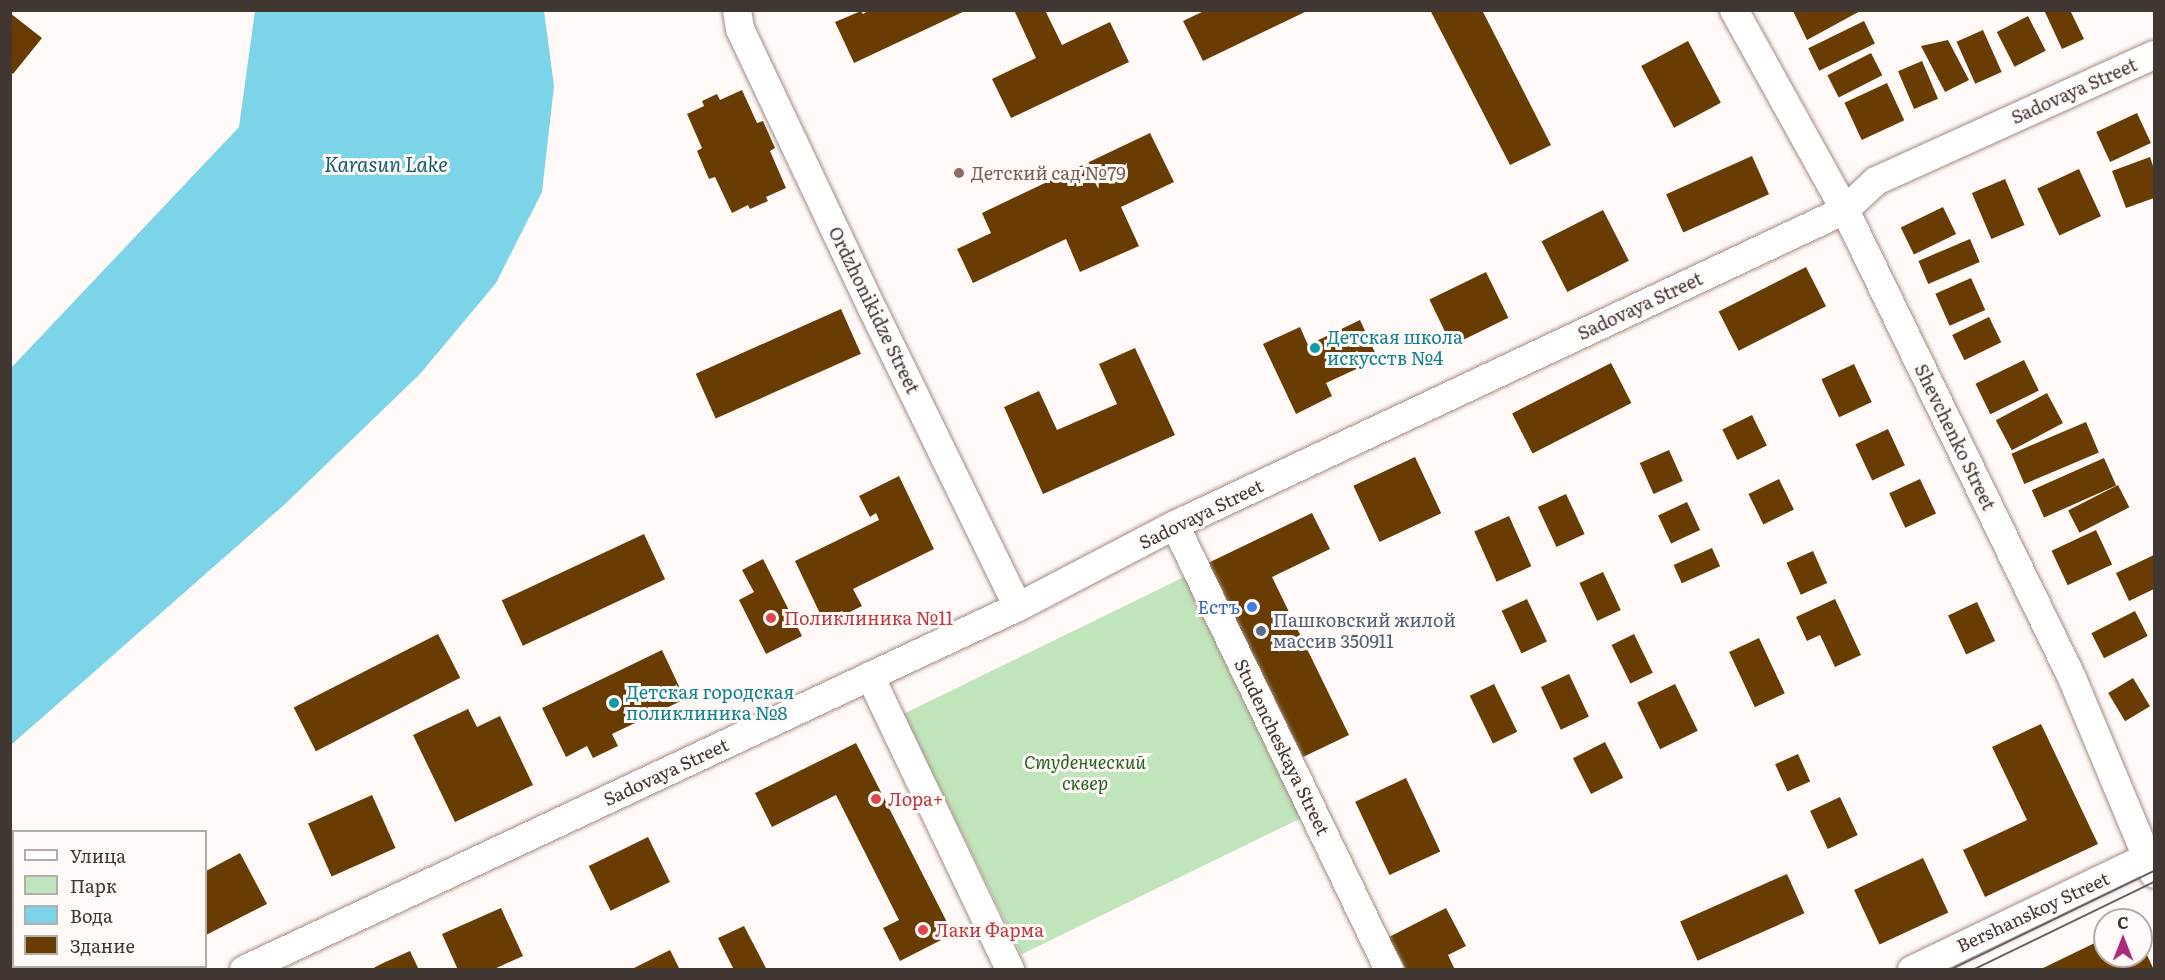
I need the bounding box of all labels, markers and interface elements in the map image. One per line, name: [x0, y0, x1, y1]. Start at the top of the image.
street label: Sadovaya Street: [2008, 54, 2140, 128]
water label: Karasun Lake: [324, 151, 448, 175]
place label: Детский сад №79: [971, 162, 1126, 184]
marker: Детский сад №79: [952, 166, 966, 180]
street label: Ordzhonikidze Street: [824, 223, 924, 397]
street label: Sadovaya Street: [1574, 268, 1706, 344]
place label: Детская школа искусств №4: [1327, 327, 1463, 370]
marker: Детская школа искусств №4: [1308, 341, 1322, 355]
street label: Shevchenko Street: [1910, 360, 2000, 514]
street label: Sadovaya Street: [1135, 475, 1267, 553]
place label: Естъ: [1198, 596, 1240, 618]
marker: Естъ: [1245, 600, 1259, 614]
place label: Поликлиника №11: [784, 607, 953, 629]
marker: Поликлиника №11: [762, 609, 780, 627]
place label: Пашковский жилой массив 350911: [1273, 610, 1456, 652]
marker: Пашковский жилой массив 350911: [1254, 624, 1268, 638]
street label: Studencheskaya Street: [1230, 655, 1334, 839]
place label: Детская городская поликлиника №8: [626, 682, 794, 724]
marker: Детская городская поликлиника №8: [607, 696, 621, 710]
street label: Sadovaya Street: [600, 734, 732, 810]
park label: Студенческий сквер: [1024, 752, 1146, 795]
place label: Лора+: [888, 788, 943, 810]
marker: Лора+: [869, 792, 883, 806]
legend: [12, 830, 207, 968]
text: Улица: [70, 842, 126, 869]
street label: Bershanskoy Street: [1953, 867, 2113, 957]
text: Парк: [70, 872, 117, 899]
text: Вода: [70, 902, 113, 929]
north arrow: [2093, 908, 2153, 968]
text: С: [2117, 910, 2129, 934]
place label: Лаки Фарма: [935, 919, 1044, 941]
marker: Лаки Фарма: [916, 923, 930, 937]
text: Здание: [70, 932, 135, 959]

